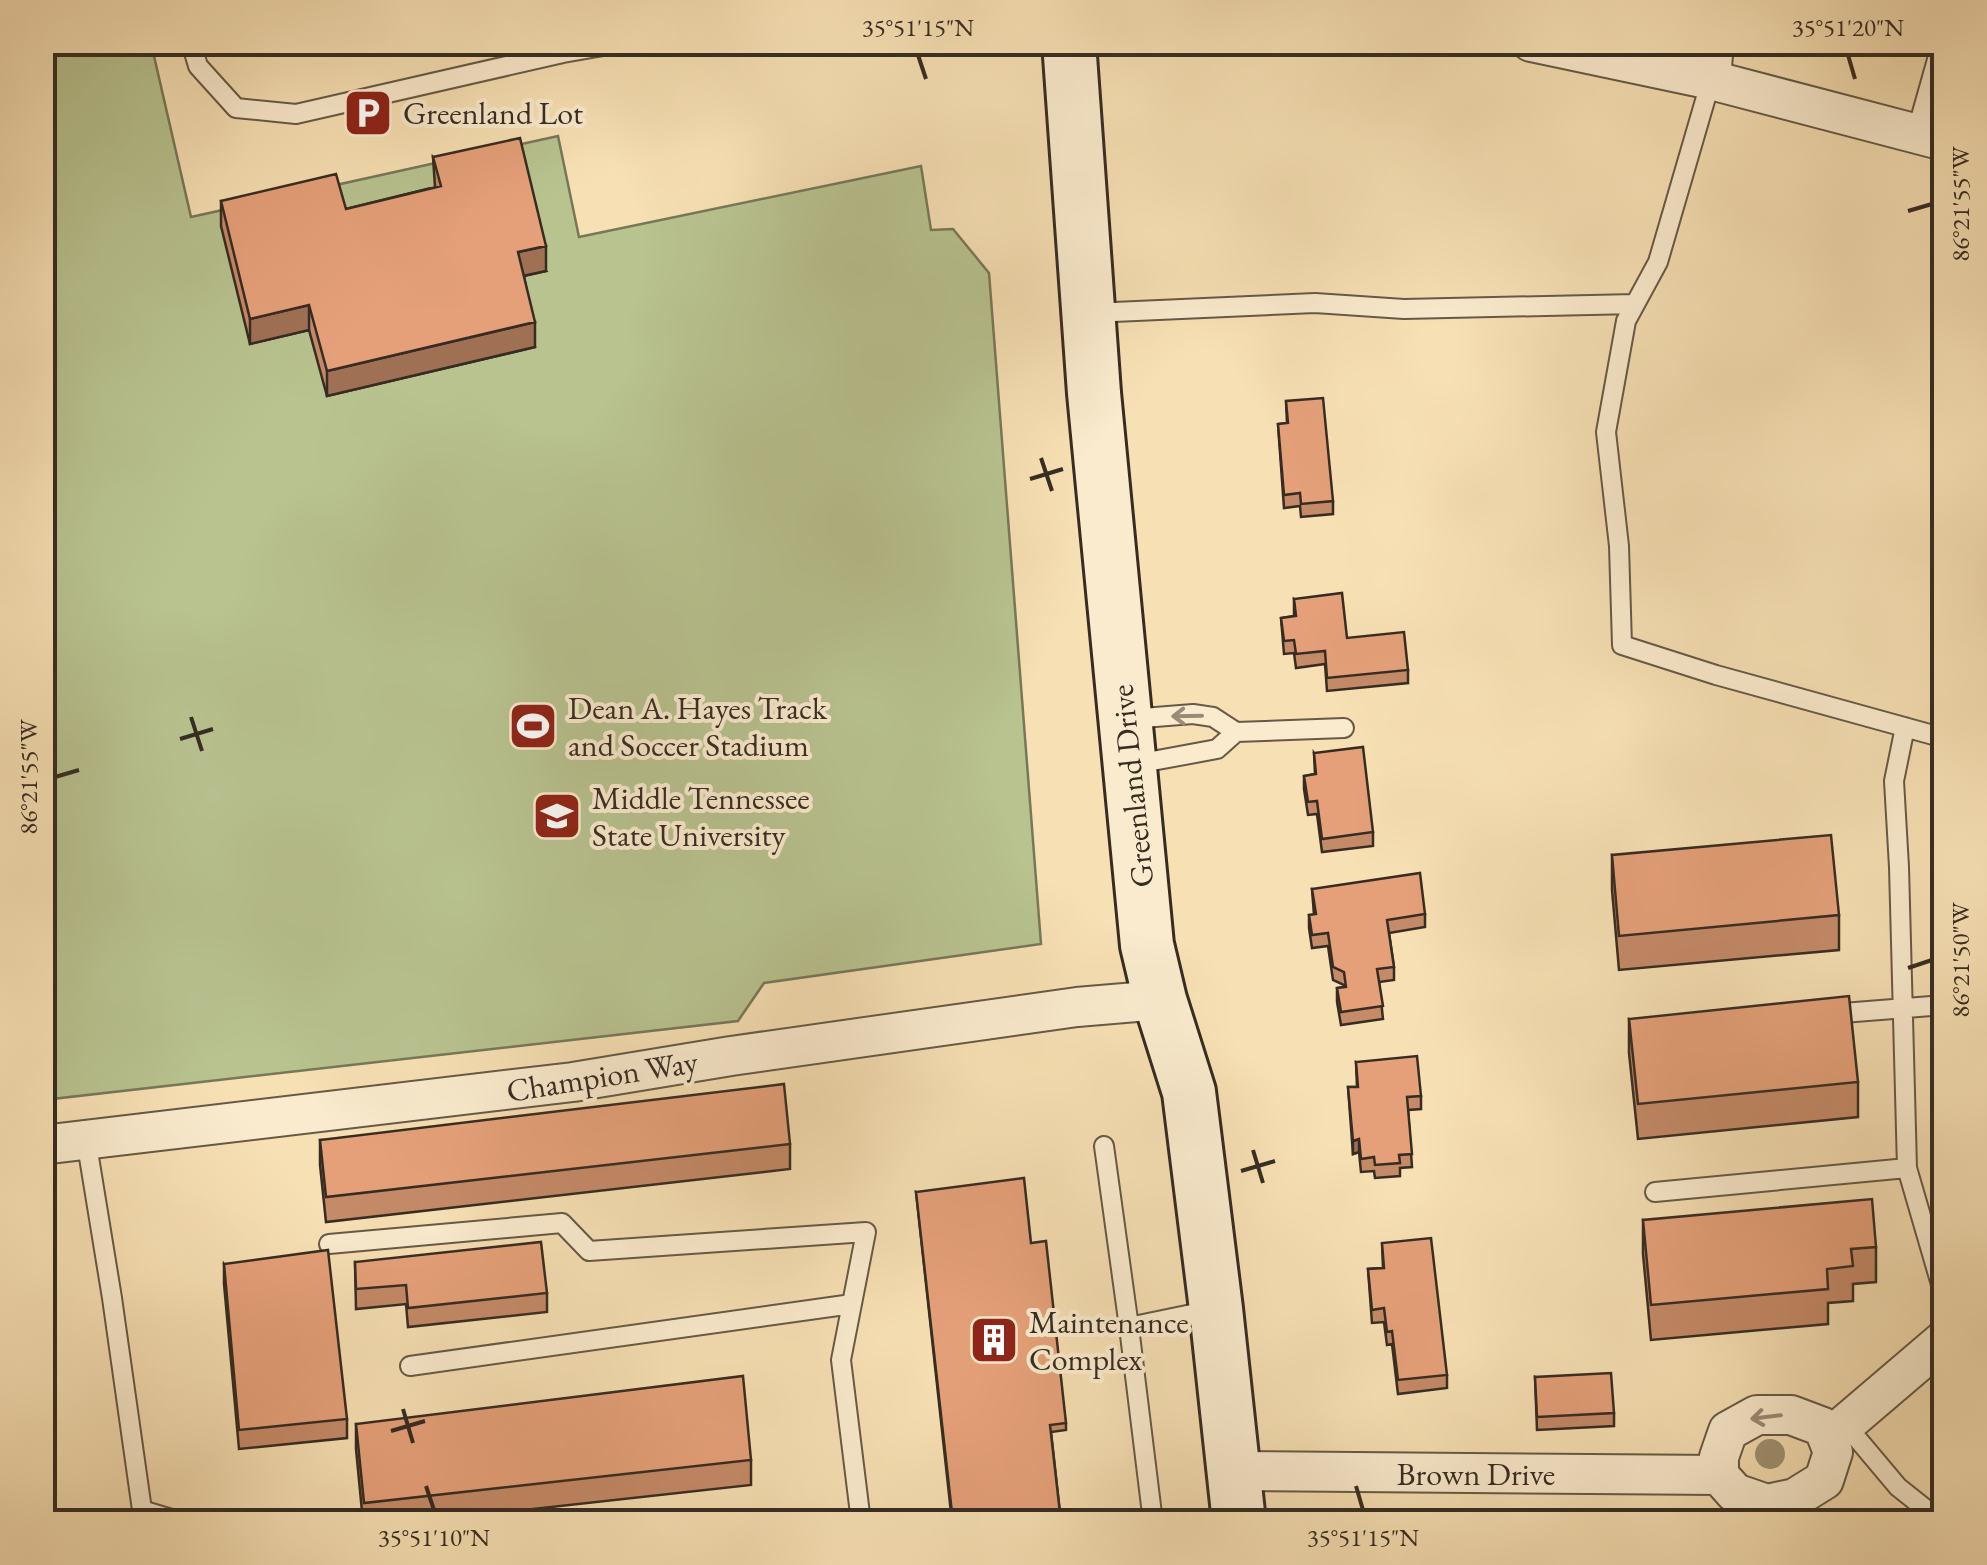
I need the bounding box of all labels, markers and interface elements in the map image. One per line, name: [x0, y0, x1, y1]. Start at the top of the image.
text: 35°51'15"N: [862, 11, 974, 43]
text: 35°51'20"N: [1792, 11, 1904, 43]
parking icon: Greenland Lot: [342, 87, 394, 139]
place label: Greenland Lot: [403, 92, 583, 134]
text: 86°21'55"W: [1944, 145, 1976, 262]
street label: Greenland Drive: [1100, 682, 1164, 890]
place label: Dean A. Hayes Track and Soccer Stadium: [568, 687, 828, 766]
sports icon: Dean A. Hayes Track and Soccer Stadium: [507, 700, 559, 752]
one-way arrow: [1171, 706, 1204, 726]
text: 86°21'55"W: [12, 718, 44, 835]
place label: Middle Tennessee State University: [592, 777, 810, 856]
school or university icon: Middle Tennessee State University: [531, 790, 583, 842]
text: 86°21'50"W: [1944, 901, 1976, 1018]
street label: Champion Way: [503, 1040, 702, 1112]
place label: Maintenance Complex: [1029, 1301, 1189, 1380]
building icon: Maintenance Complex: [968, 1314, 1020, 1366]
one-way arrow: [1750, 1408, 1783, 1427]
street label: Brown Drive: [1397, 1453, 1555, 1495]
text: 35°51'10"N: [378, 1521, 490, 1553]
text: 35°51'15"N: [1307, 1521, 1419, 1553]

